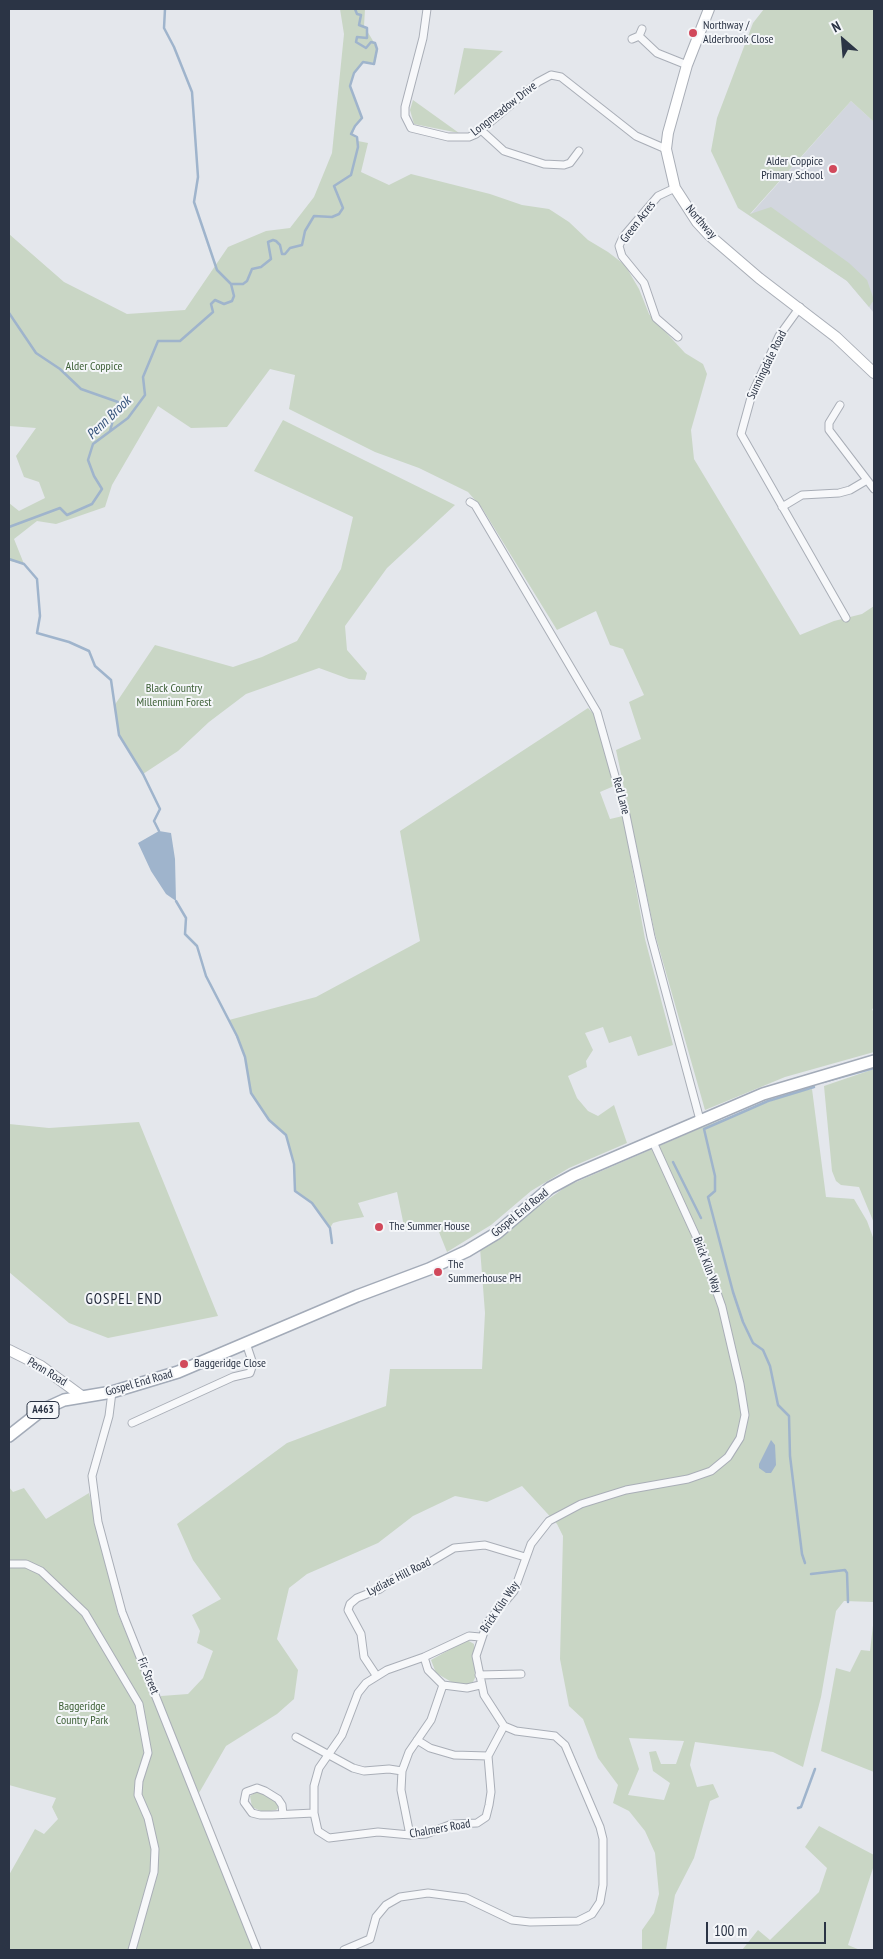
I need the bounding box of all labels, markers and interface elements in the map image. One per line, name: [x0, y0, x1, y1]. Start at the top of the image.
north arrow: [818, 15, 868, 65]
text: N: [829, 17, 844, 36]
place label: Northway / Alderbrook Close: [703, 19, 773, 47]
marker: Northway / Alderbrook Close: [687, 27, 699, 39]
street label: Longmeadow Drive: [468, 79, 540, 139]
place label: Alder Coppice Primary School: [761, 155, 823, 183]
marker: Alder Coppice Primary School: [827, 163, 839, 175]
street label: Green Acres: [617, 198, 659, 246]
street label: Northway: [682, 202, 720, 242]
street label: Sunningdale Road: [744, 328, 790, 402]
park label: Alder Coppice: [66, 360, 122, 374]
water label: Penn Brook: [83, 393, 135, 443]
park label: Black Country Millennium Forest: [136, 682, 212, 710]
street label: Red Lane: [609, 776, 633, 816]
street label: Gospel End Road: [489, 1186, 551, 1240]
place label: The Summer House: [389, 1220, 470, 1234]
marker: The Summer House: [373, 1221, 385, 1233]
street label: Brick Kiln Way: [690, 1235, 724, 1295]
place label: The Summerhouse PH: [448, 1258, 521, 1286]
marker: The Summerhouse PH: [432, 1266, 444, 1278]
district label: GOSPEL END: [84, 1291, 164, 1309]
street label: Penn Road: [25, 1355, 69, 1389]
place label: Baggeridge Close: [194, 1357, 266, 1371]
marker: Baggeridge Close: [178, 1358, 190, 1370]
street label: Gospel End Road: [104, 1367, 174, 1399]
road number: A463: [27, 1402, 59, 1418]
street label: Lydiate Hill Road: [365, 1555, 433, 1599]
street label: Brick Kiln Way: [478, 1578, 522, 1636]
street label: Fir Street: [134, 1656, 162, 1696]
park label: Baggeridge Country Park: [56, 1700, 108, 1728]
street label: Chalmers Road: [408, 1817, 472, 1841]
scale bar: [708, 1912, 828, 1944]
text: 100 m: [714, 1921, 747, 1940]

